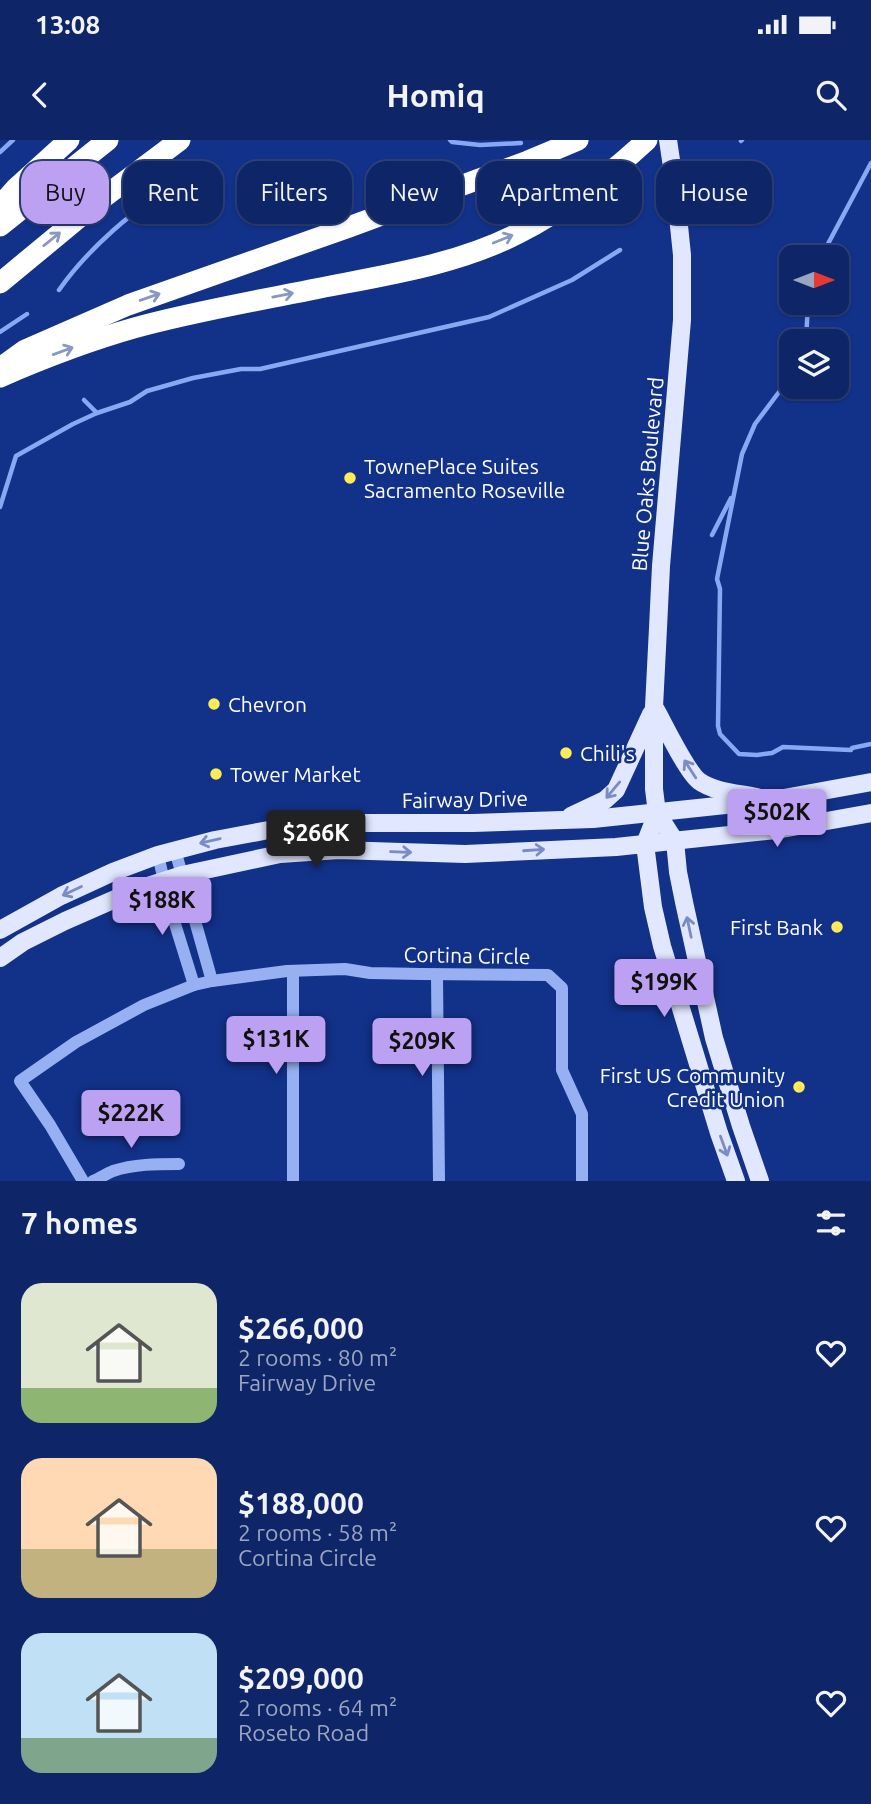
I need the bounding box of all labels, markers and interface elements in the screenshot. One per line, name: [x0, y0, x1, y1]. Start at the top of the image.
text: 13:08: [35, 10, 100, 39]
icon: back: [21, 76, 59, 114]
icon: search: [812, 76, 850, 114]
text: Homiq: [386, 77, 485, 113]
chip: Buy: [21, 161, 109, 224]
chip: Rent: [123, 161, 223, 224]
chip: Filters: [237, 161, 352, 224]
chip: New: [366, 161, 463, 224]
chip: Apartment: [477, 161, 642, 224]
chip: House: [656, 161, 772, 224]
one-way arrow: [43, 232, 61, 247]
one-way arrow: [492, 232, 514, 245]
north arrow: [779, 245, 849, 315]
map controls: [779, 245, 849, 399]
one-way arrow: [271, 288, 294, 302]
one-way arrow: [138, 290, 160, 302]
button: layers: [779, 329, 849, 399]
one-way arrow: [52, 344, 74, 356]
street label: Blue Oaks Boulevard: [627, 376, 667, 572]
place label: TownePlace Suites Sacramento Roseville: [364, 454, 565, 502]
marker: TownePlace Suites Sacramento Roseville: [342, 470, 358, 486]
place label: Chevron: [228, 692, 307, 716]
marker: Chevron: [206, 696, 222, 712]
place label: Chili's: [580, 741, 635, 765]
marker: Chili's: [558, 745, 574, 761]
one-way arrow: [682, 759, 696, 779]
place label: Tower Market: [230, 762, 361, 786]
marker: Tower Market: [208, 766, 224, 782]
one-way arrow: [606, 781, 622, 799]
street label: Fairway Drive: [402, 786, 528, 812]
pin: $502K: [728, 790, 826, 849]
text: $502K: [743, 799, 811, 824]
pin: $266K: [267, 810, 365, 870]
text: $266K: [282, 820, 350, 845]
one-way arrow: [199, 835, 222, 849]
one-way arrow: [522, 844, 545, 857]
one-way arrow: [389, 846, 412, 859]
pin: $188K: [113, 878, 211, 937]
one-way arrow: [62, 885, 83, 898]
text: $188K: [128, 887, 196, 912]
place label: First Bank: [730, 915, 823, 939]
one-way arrow: [682, 916, 696, 939]
marker: First Bank: [829, 919, 845, 935]
street label: Cortina Circle: [403, 942, 531, 968]
pin: $199K: [615, 960, 713, 1019]
text: $199K: [630, 969, 698, 994]
pin: $131K: [227, 1016, 325, 1076]
pin: $209K: [373, 1018, 471, 1078]
text: $131K: [242, 1026, 310, 1051]
text: $209K: [388, 1028, 456, 1053]
place label: First US Community Credit Union: [600, 1063, 785, 1111]
marker: First US Community Credit Union: [791, 1079, 807, 1095]
pin: $222K: [82, 1090, 180, 1150]
text: $222K: [97, 1100, 165, 1125]
one-way arrow: [718, 1135, 731, 1157]
icon: filters: [812, 1204, 850, 1242]
text: 7 homes: [21, 1206, 138, 1240]
icon: home: [77, 1311, 161, 1395]
text: $266,000: [238, 1311, 364, 1345]
icon: heart: [812, 1334, 850, 1372]
text: 2 rooms · 80 m²: [238, 1345, 397, 1370]
text: Fairway Drive: [238, 1370, 376, 1395]
icon: home: [77, 1486, 161, 1570]
text: $188,000: [238, 1486, 364, 1520]
icon: heart: [812, 1509, 850, 1547]
text: 2 rooms · 58 m²: [238, 1520, 397, 1545]
text: Cortina Circle: [238, 1545, 377, 1570]
icon: home: [77, 1661, 161, 1745]
text: $209,000: [238, 1661, 364, 1695]
icon: heart: [812, 1684, 850, 1722]
text: 2 rooms · 64 m²: [238, 1695, 397, 1720]
text: Roseto Road: [238, 1720, 369, 1745]

